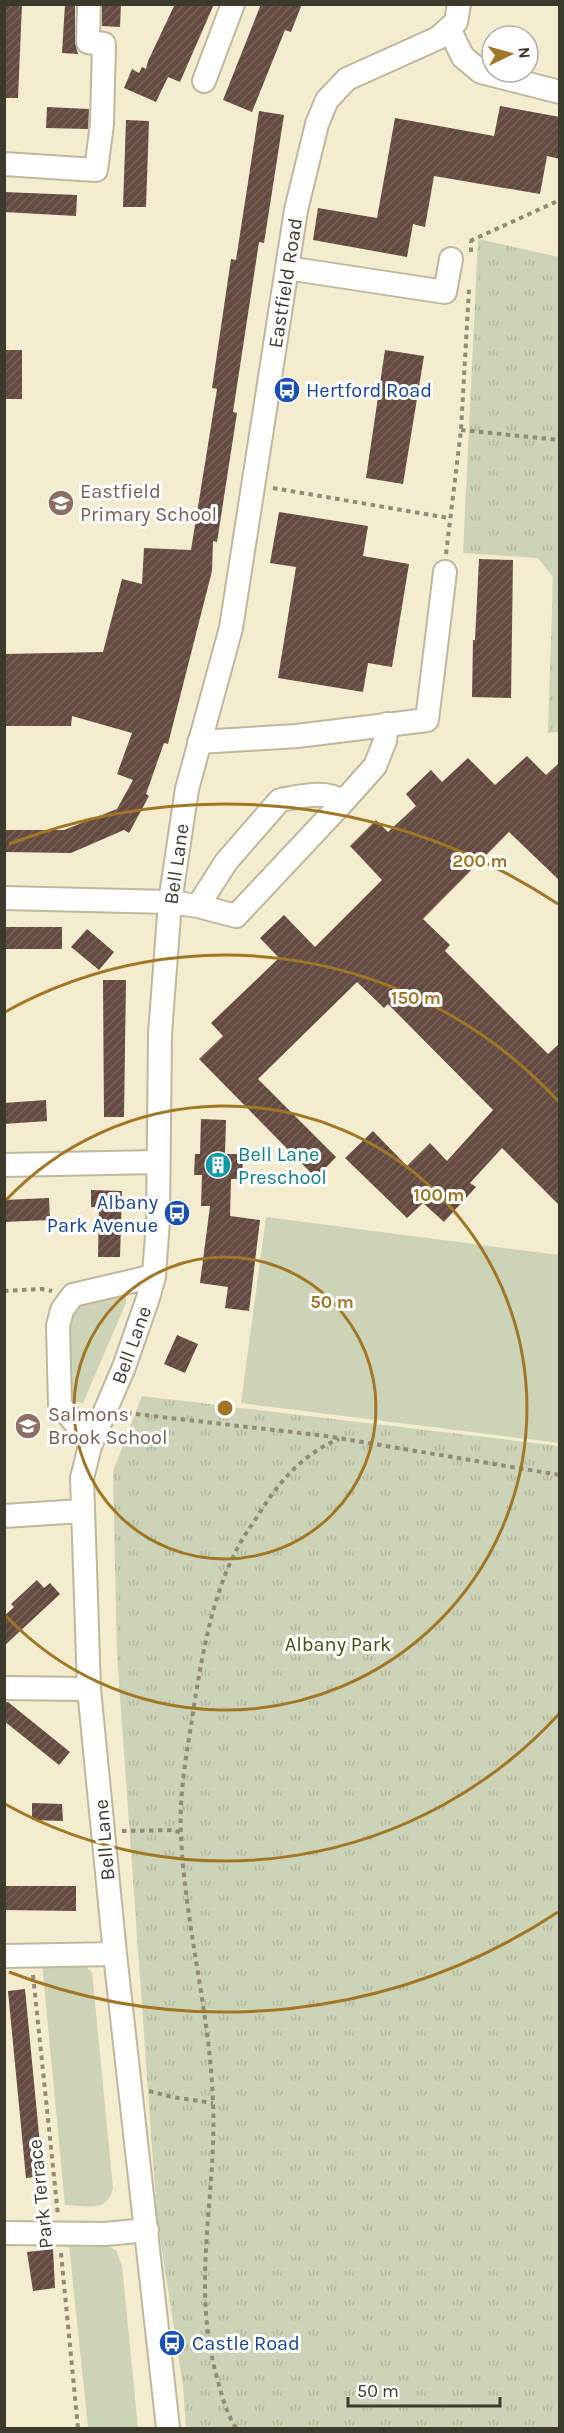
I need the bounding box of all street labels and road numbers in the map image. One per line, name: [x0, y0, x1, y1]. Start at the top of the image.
street label: Eastfield Road: [264, 216, 307, 350]
street label: Bell Lane: [159, 822, 194, 906]
street label: Bell Lane: [107, 1303, 156, 1387]
street label: Bell Lane: [89, 1798, 119, 1881]
street label: Park Terrace: [23, 2138, 58, 2250]

